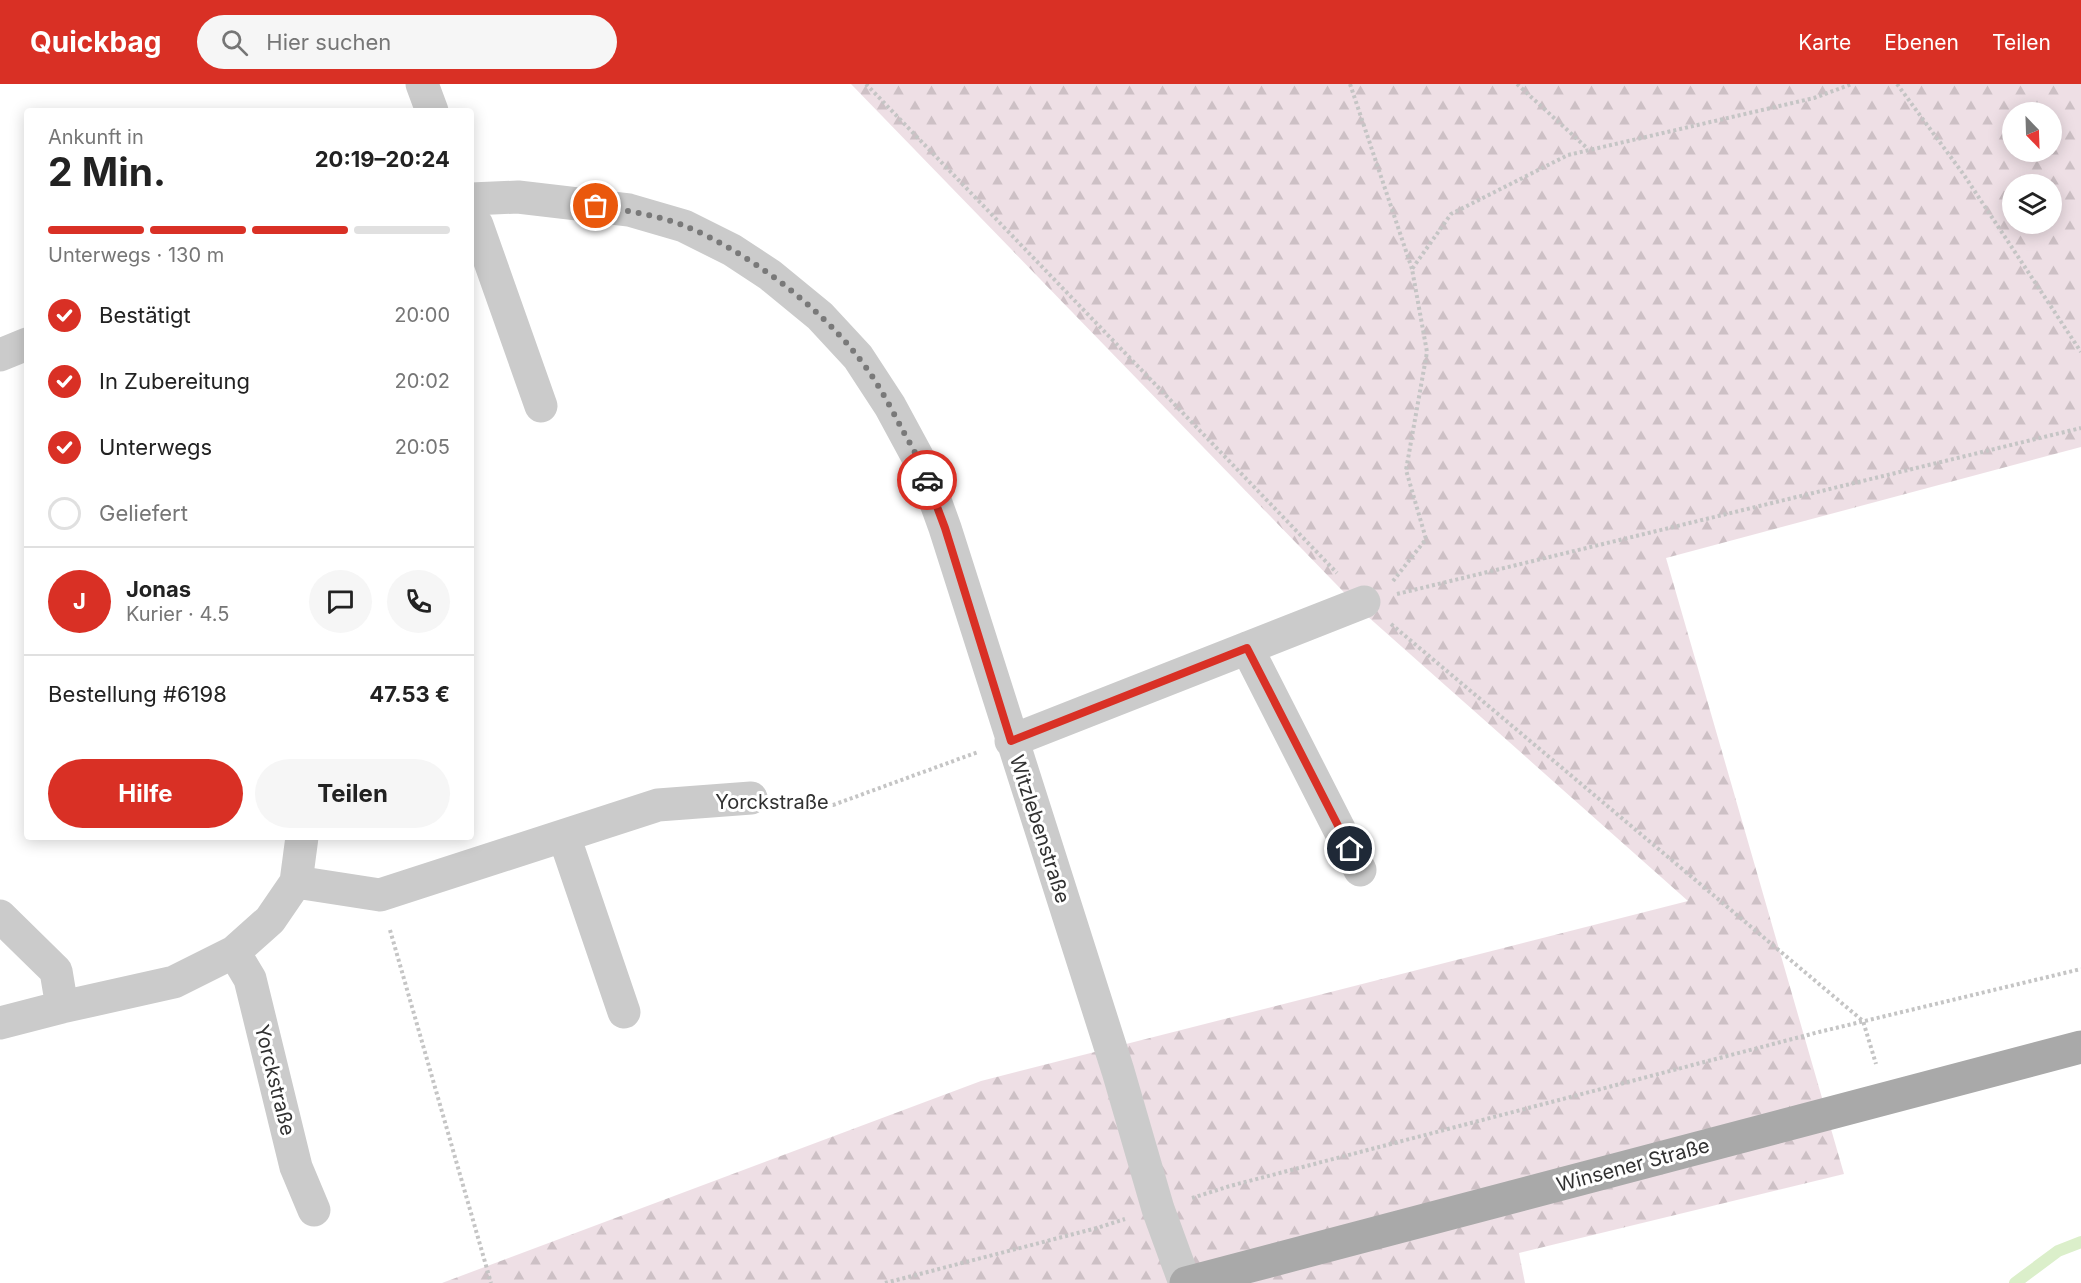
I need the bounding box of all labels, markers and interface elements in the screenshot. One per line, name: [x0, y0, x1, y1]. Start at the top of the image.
search box: [197, 15, 617, 69]
text: Quickbag: [30, 25, 161, 59]
icon: search: [218, 26, 251, 59]
text: Hier suchen: [266, 29, 391, 55]
text: Karte: [1798, 30, 1851, 55]
text: Ebenen: [1884, 30, 1959, 55]
text: Teilen: [1992, 30, 2051, 55]
north arrow: [2002, 102, 2062, 162]
map controls: [2002, 102, 2062, 234]
text: Ankunft in: [48, 125, 144, 149]
text: 20:19–20:24: [315, 146, 450, 172]
text: 2 Min.: [48, 148, 166, 195]
button: layers: [2002, 174, 2062, 234]
pin: [570, 180, 621, 231]
icon: bag: [579, 189, 612, 222]
text: Unterwegs · 130 m: [48, 243, 224, 267]
icon: check: [48, 299, 81, 332]
text: Bestätigt: [99, 302, 191, 328]
text: 20:00: [394, 303, 450, 327]
icon: check: [48, 365, 81, 398]
text: In Zubereitung: [99, 368, 250, 394]
text: 20:02: [395, 369, 450, 393]
icon: check: [48, 431, 81, 464]
text: Unterwegs: [99, 434, 212, 460]
text: 20:05: [395, 435, 450, 459]
courier: [897, 450, 957, 510]
icon: car: [911, 464, 944, 497]
text: Geliefert: [99, 500, 188, 526]
button: chat: [309, 570, 372, 633]
button: phone: [387, 570, 450, 633]
text: Jonas: [126, 576, 191, 602]
text: J: [73, 588, 86, 614]
text: Kurier · 4.5: [126, 602, 229, 626]
text: Bestellung #6198: [48, 681, 227, 707]
text: 47.53 €: [369, 681, 450, 707]
street label: Witzlebenstraße: [1005, 752, 1075, 906]
button: Hilfe: [48, 759, 243, 828]
button: Teilen: [255, 759, 450, 828]
street label: Yorckstraße: [715, 790, 829, 814]
pin: [1324, 823, 1375, 874]
icon: home: [1333, 832, 1366, 865]
street label: Yorckstraße: [250, 1022, 300, 1138]
street label: Winsener Straße: [1554, 1133, 1712, 1197]

